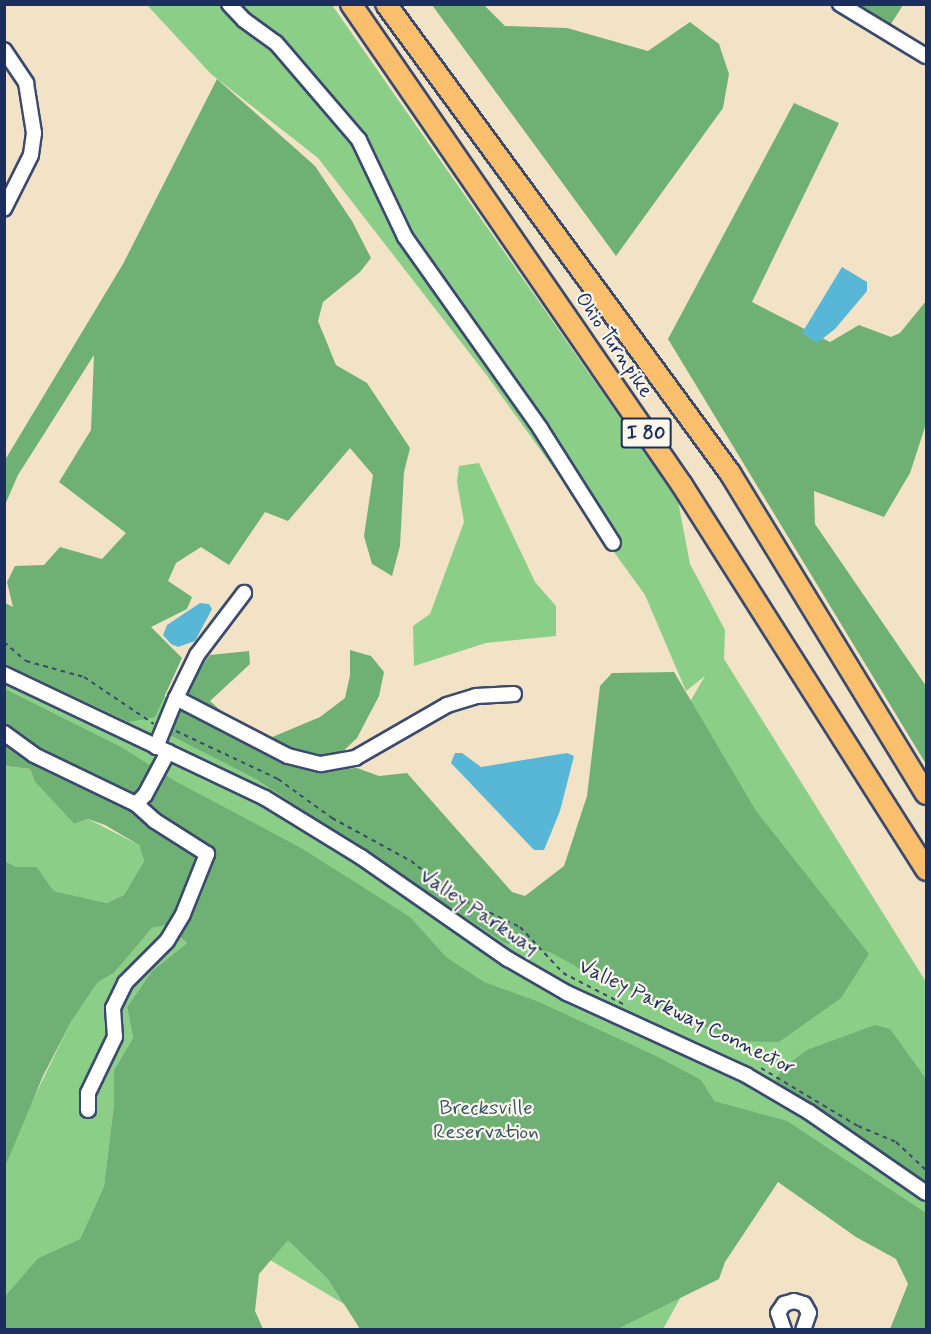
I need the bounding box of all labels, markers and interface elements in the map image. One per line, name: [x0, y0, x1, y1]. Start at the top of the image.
street label: Ohio Turnpike: [569, 287, 659, 403]
road number: I 80: [620, 416, 672, 450]
street label: Valley Parkway: [416, 864, 542, 960]
street label: Valley Parkway Connector: [575, 954, 799, 1080]
park label: Brecksville Reservation: [433, 1095, 539, 1145]

